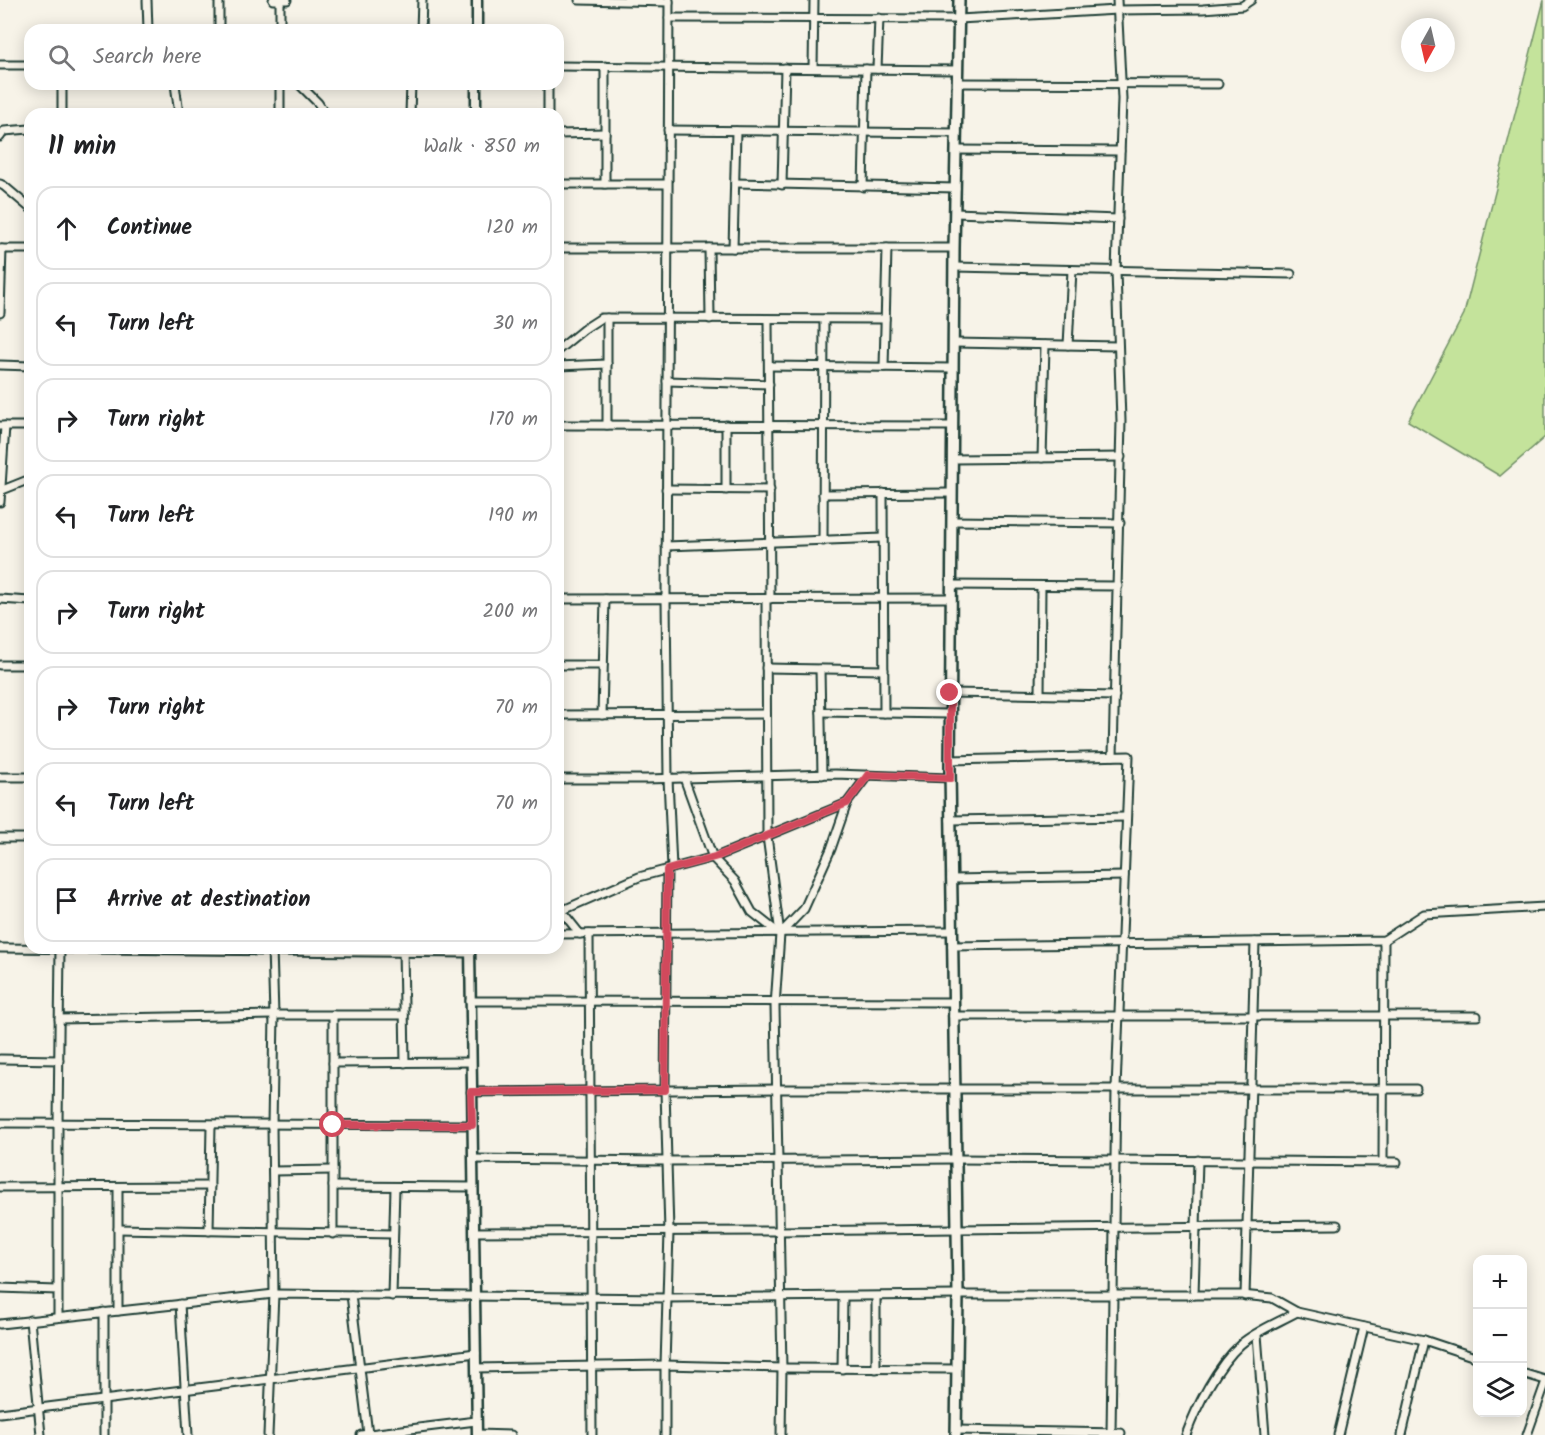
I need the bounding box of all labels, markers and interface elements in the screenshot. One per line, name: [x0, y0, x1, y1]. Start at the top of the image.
north arrow: [1401, 18, 1455, 72]
search box: [24, 24, 564, 90]
text: Search here: [93, 40, 201, 75]
icon: search: [45, 41, 78, 74]
text: 11 min: [48, 126, 116, 168]
text: Walk · 850 m: [423, 131, 540, 163]
text: Continue: [107, 211, 192, 246]
icon: ahead: [50, 212, 83, 245]
text: 120 m: [486, 212, 538, 244]
text: Turn left: [107, 307, 194, 342]
icon: left: [50, 308, 83, 341]
text: 30 m: [493, 308, 538, 340]
text: Turn right: [107, 403, 205, 438]
icon: right: [50, 404, 83, 437]
text: 170 m: [489, 404, 538, 436]
text: Turn left: [107, 499, 194, 534]
icon: left: [50, 500, 83, 533]
text: 190 m: [488, 500, 538, 532]
text: Turn right: [107, 595, 205, 630]
icon: right: [50, 596, 83, 629]
text: 200 m: [482, 596, 538, 628]
route end: [936, 679, 962, 705]
text: Turn right: [107, 691, 205, 726]
icon: right: [50, 692, 83, 725]
text: 70 m: [495, 692, 538, 724]
text: Turn left: [107, 787, 194, 822]
icon: left: [50, 788, 83, 821]
text: 70 m: [495, 788, 538, 820]
text: Arrive at destination: [107, 883, 310, 918]
icon: arrive: [50, 884, 83, 917]
route start: [319, 1111, 345, 1137]
map controls: [1473, 1255, 1527, 1417]
button: +: [1473, 1255, 1527, 1309]
button: −: [1473, 1309, 1527, 1363]
button: layers: [1473, 1363, 1527, 1417]

